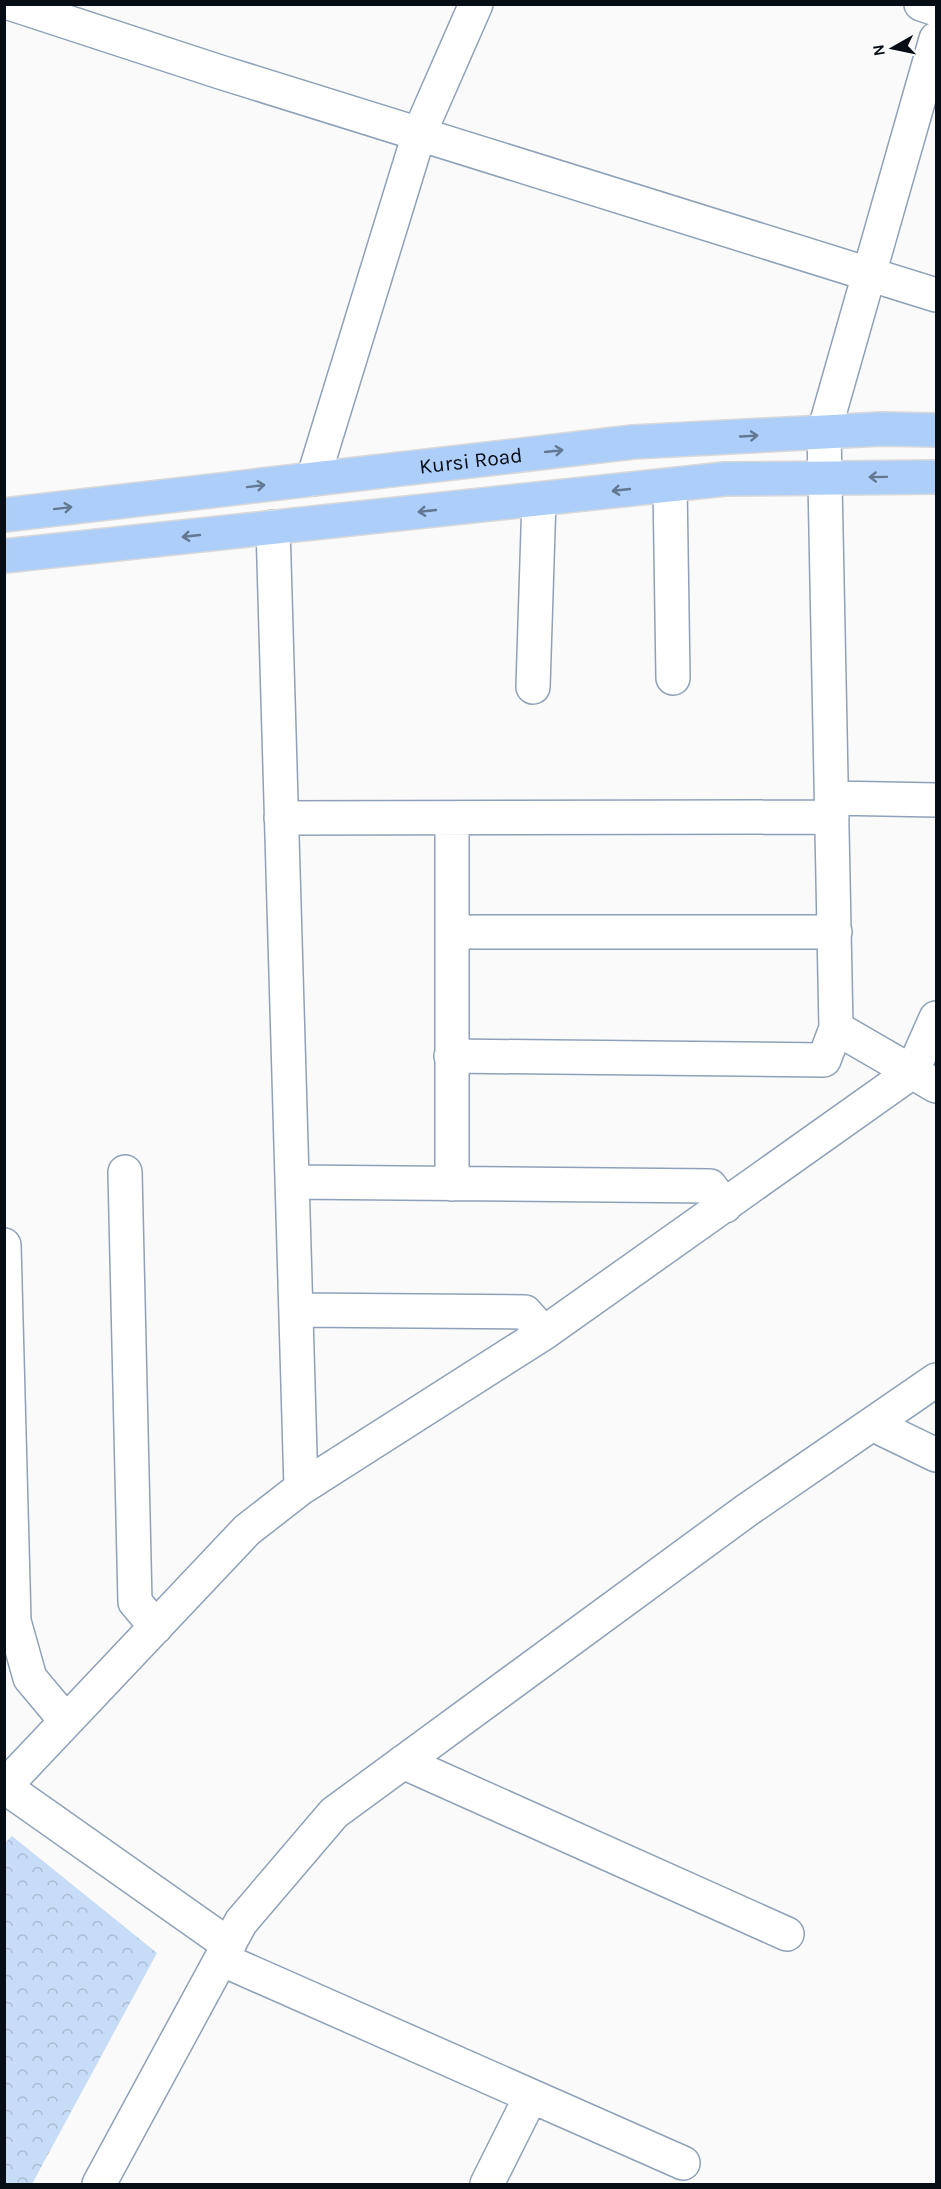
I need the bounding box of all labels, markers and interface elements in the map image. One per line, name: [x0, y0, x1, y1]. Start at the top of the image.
north arrow: [863, 18, 923, 78]
text: N: [868, 43, 889, 57]
one-way arrow: [738, 431, 758, 442]
street label: Kursi Road: [418, 443, 524, 479]
one-way arrow: [544, 445, 564, 456]
one-way arrow: [869, 472, 889, 483]
one-way arrow: [246, 480, 266, 491]
one-way arrow: [611, 485, 631, 496]
one-way arrow: [52, 502, 72, 513]
one-way arrow: [417, 506, 437, 517]
one-way arrow: [182, 531, 201, 542]

